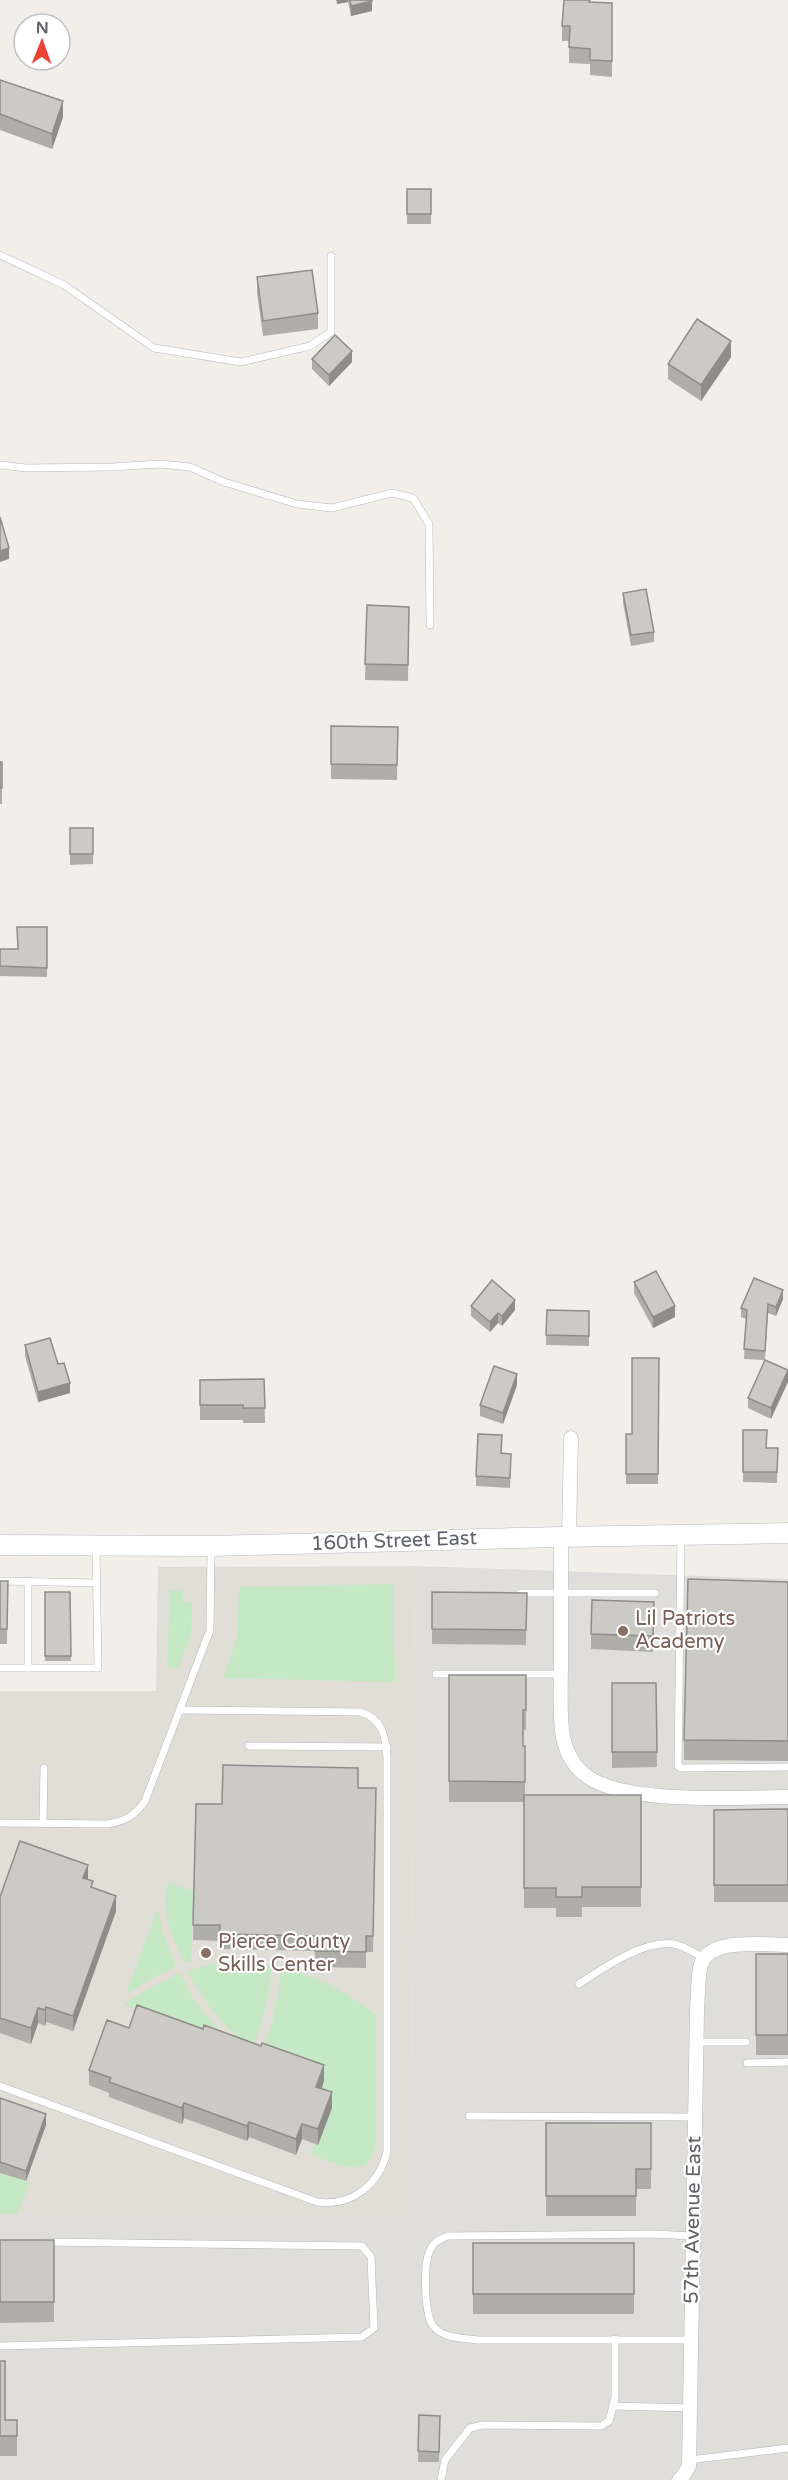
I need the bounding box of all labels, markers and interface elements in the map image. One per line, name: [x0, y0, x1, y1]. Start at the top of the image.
north arrow: [12, 12, 72, 72]
text: N: [36, 18, 49, 38]
street label: 160th Street East: [311, 1526, 478, 1556]
place label: Lil Patriots Academy: [635, 1607, 735, 1654]
marker: Lil Patriots Academy: [616, 1624, 630, 1638]
place label: Pierce County Skills Center: [218, 1930, 350, 1977]
marker: Pierce County Skills Center: [199, 1946, 213, 1960]
street label: 57th Avenue East: [680, 2135, 706, 2304]

